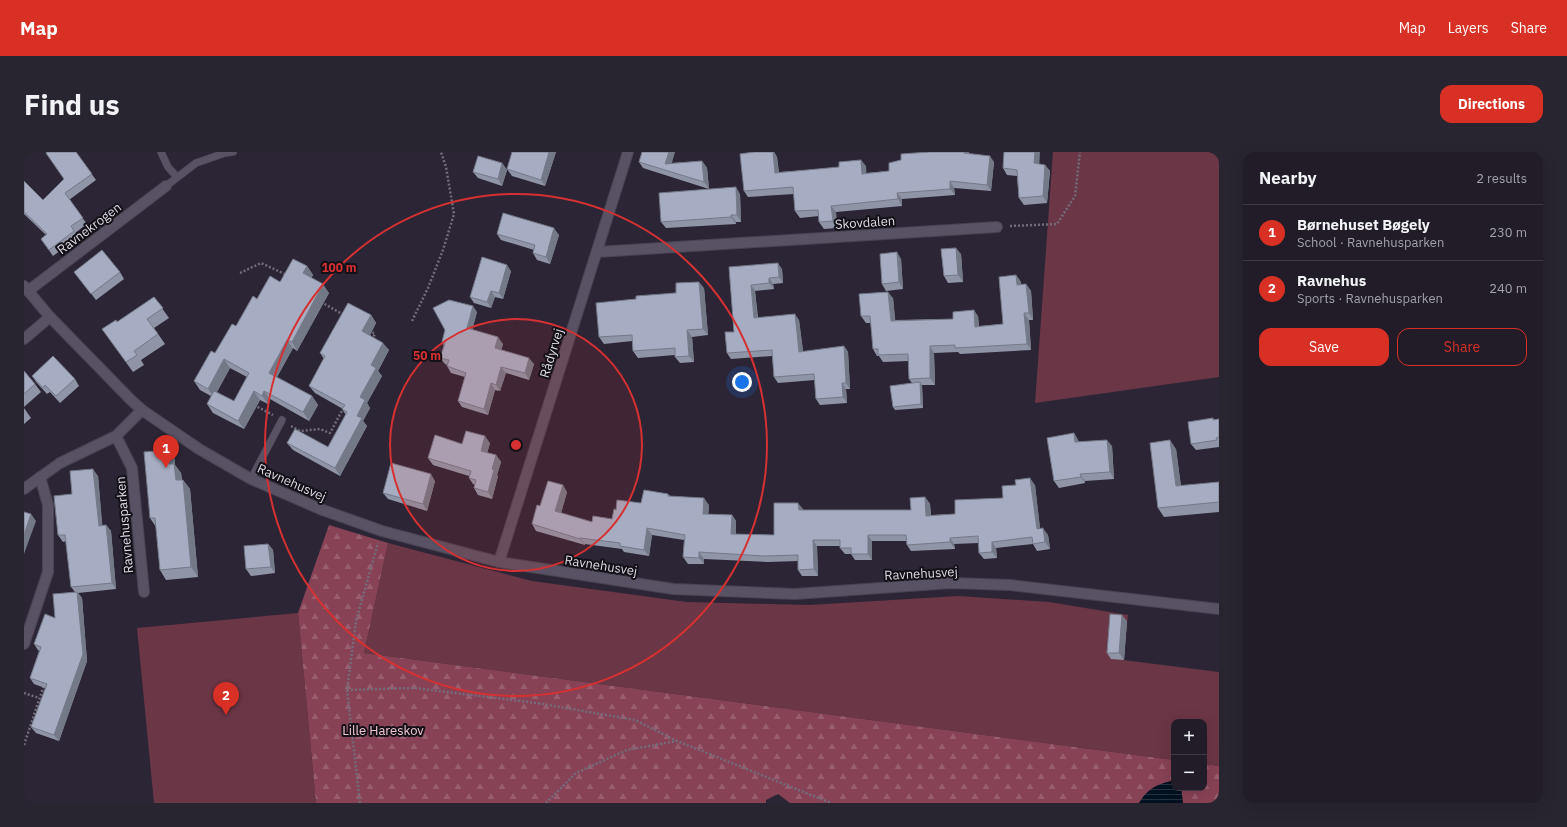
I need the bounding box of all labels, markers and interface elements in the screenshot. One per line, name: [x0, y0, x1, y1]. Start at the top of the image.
text: Map: [20, 16, 58, 40]
text: Map: [1399, 19, 1426, 37]
text: Layers: [1448, 19, 1489, 37]
text: Share: [1511, 19, 1547, 37]
button: Directions: [1440, 85, 1543, 123]
text: Find us: [24, 86, 120, 123]
text: Nearby: [1259, 167, 1317, 189]
text: 2 results: [1476, 170, 1527, 187]
street label: Ravnekrogen: [54, 199, 125, 258]
street label: Skovdalen: [834, 212, 896, 233]
text: Børnehuset Bøgely: [1297, 215, 1430, 234]
text: 1: [1268, 224, 1276, 241]
text: 230 m: [1489, 224, 1527, 241]
text: School · Ravnehusparken: [1297, 234, 1444, 251]
text: 100 m: [321, 260, 357, 275]
text: Ravnehus: [1297, 271, 1366, 290]
text: 2: [1268, 280, 1276, 297]
text: 240 m: [1489, 280, 1527, 297]
text: Sports · Ravnehusparken: [1297, 290, 1443, 307]
street label: Rådyrvej: [536, 326, 567, 380]
button: Save: [1259, 328, 1389, 366]
button: Share: [1397, 328, 1527, 366]
text: 50 m: [413, 348, 441, 363]
your location: [732, 372, 752, 392]
pin: 1: [153, 435, 179, 468]
centre of rings: [509, 438, 523, 452]
street label: Ravnehusvej: [255, 460, 329, 505]
street label: Ravnehusparken: [112, 476, 137, 574]
street label: Ravnehusvej: [563, 551, 639, 580]
street label: Ravnehusvej: [884, 563, 958, 584]
pin: 2: [213, 682, 239, 715]
map controls: [1171, 719, 1207, 791]
button: +: [1171, 719, 1207, 755]
park label: Lille Hareskov: [342, 722, 424, 739]
button: −: [1171, 755, 1207, 791]

